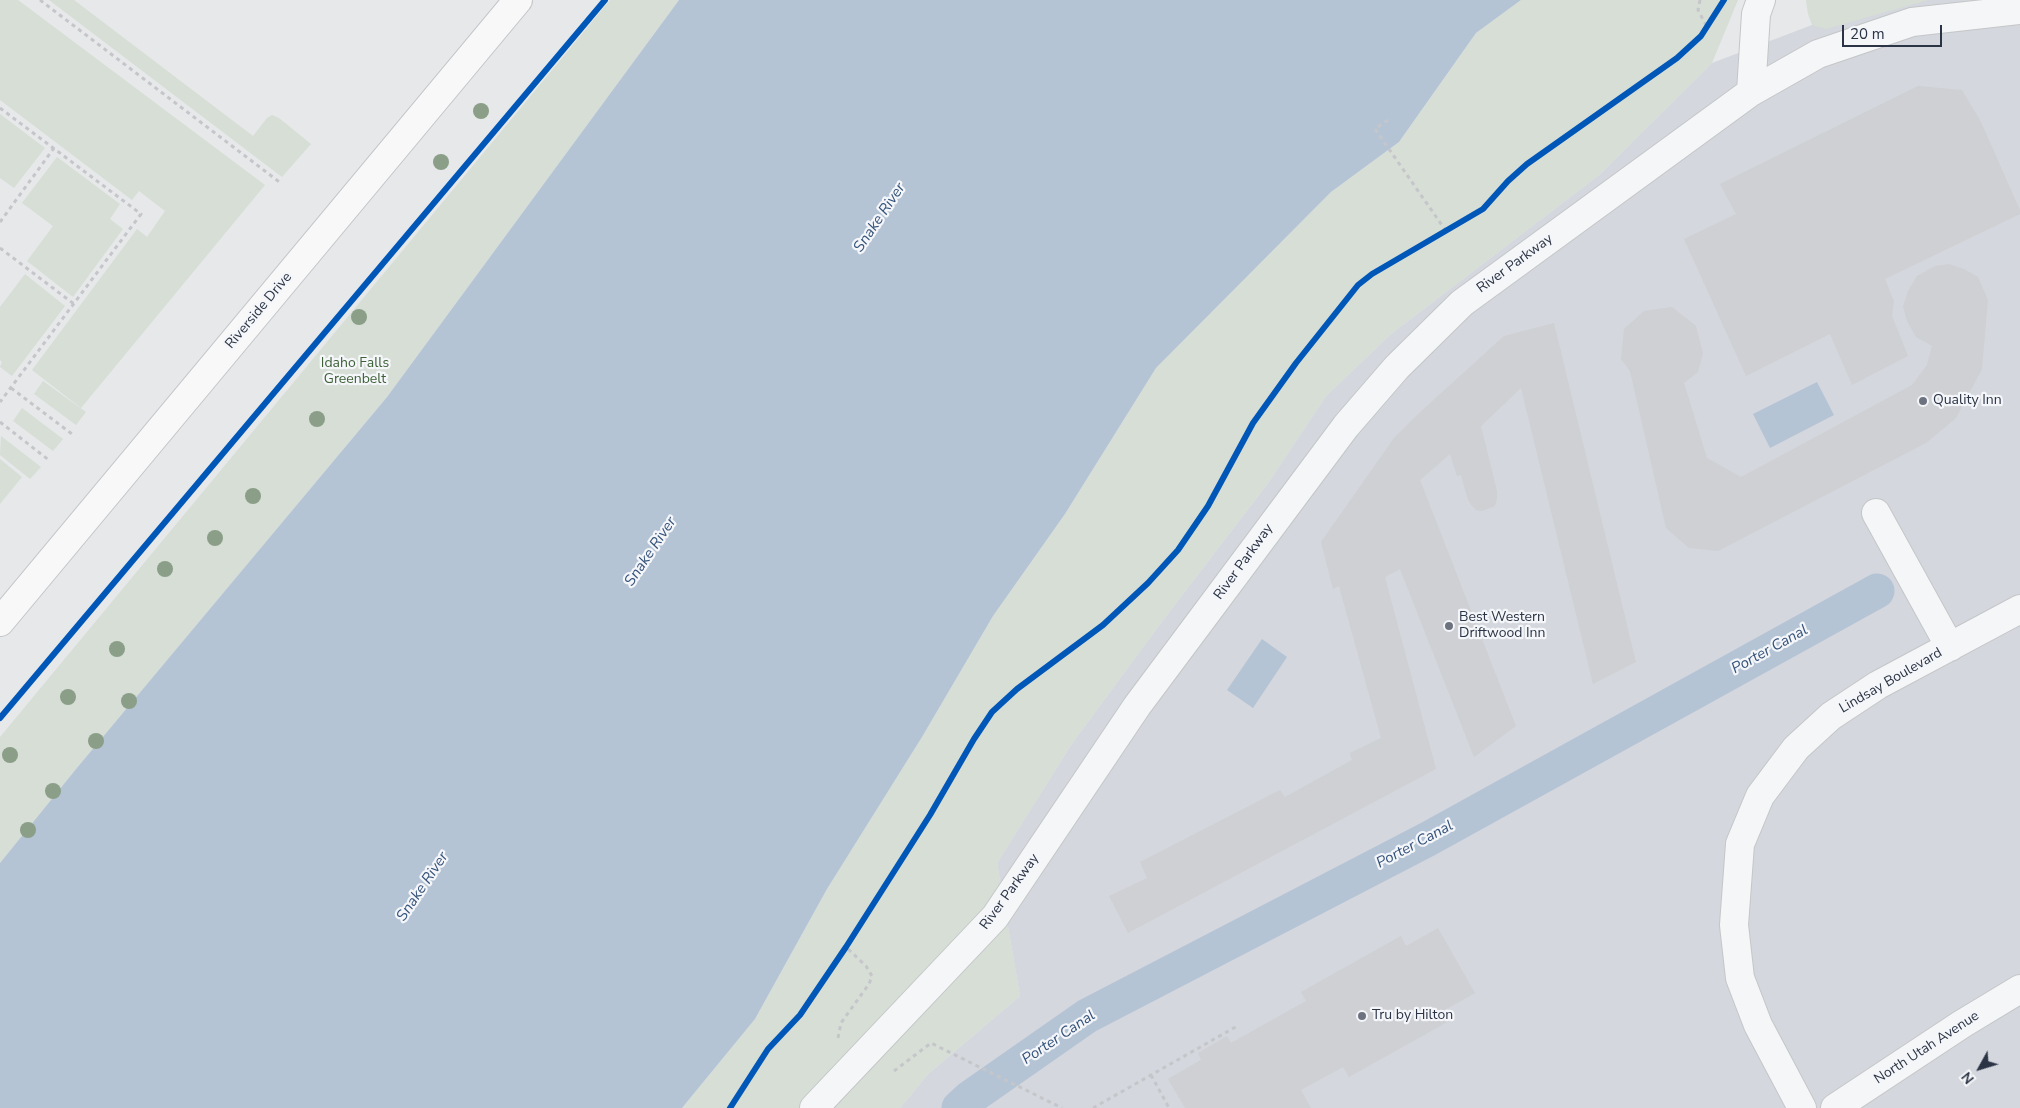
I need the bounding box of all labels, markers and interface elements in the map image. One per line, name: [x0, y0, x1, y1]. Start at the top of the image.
scale bar: [1845, 15, 1945, 47]
text: 20 m: [1850, 24, 1885, 44]
water label: Snake River: [850, 180, 910, 256]
street label: River Parkway: [1474, 231, 1556, 297]
street label: Riverside Drive: [222, 269, 296, 353]
park label: Idaho Falls Greenbelt: [321, 356, 389, 388]
place label: Quality Inn: [1933, 393, 2002, 409]
marker: Quality Inn: [1917, 395, 1929, 407]
water label: Snake River: [621, 514, 681, 590]
street label: River Parkway: [1211, 521, 1277, 603]
place label: Best Western Driftwood Inn: [1459, 610, 1545, 642]
marker: Best Western Driftwood Inn: [1443, 620, 1455, 632]
water label: Porter Canal: [1729, 622, 1811, 678]
street label: Lindsay Boulevard: [1837, 645, 1945, 717]
water label: Porter Canal: [1374, 817, 1456, 873]
water label: Snake River: [393, 849, 453, 925]
street label: River Parkway: [977, 851, 1043, 933]
water label: Porter Canal: [1019, 1007, 1099, 1069]
place label: Tru by Hilton: [1372, 1008, 1453, 1024]
street label: North Utah Avenue: [1871, 1008, 1983, 1088]
marker: Tru by Hilton: [1356, 1010, 1368, 1022]
north arrow: [1955, 1043, 2005, 1093]

